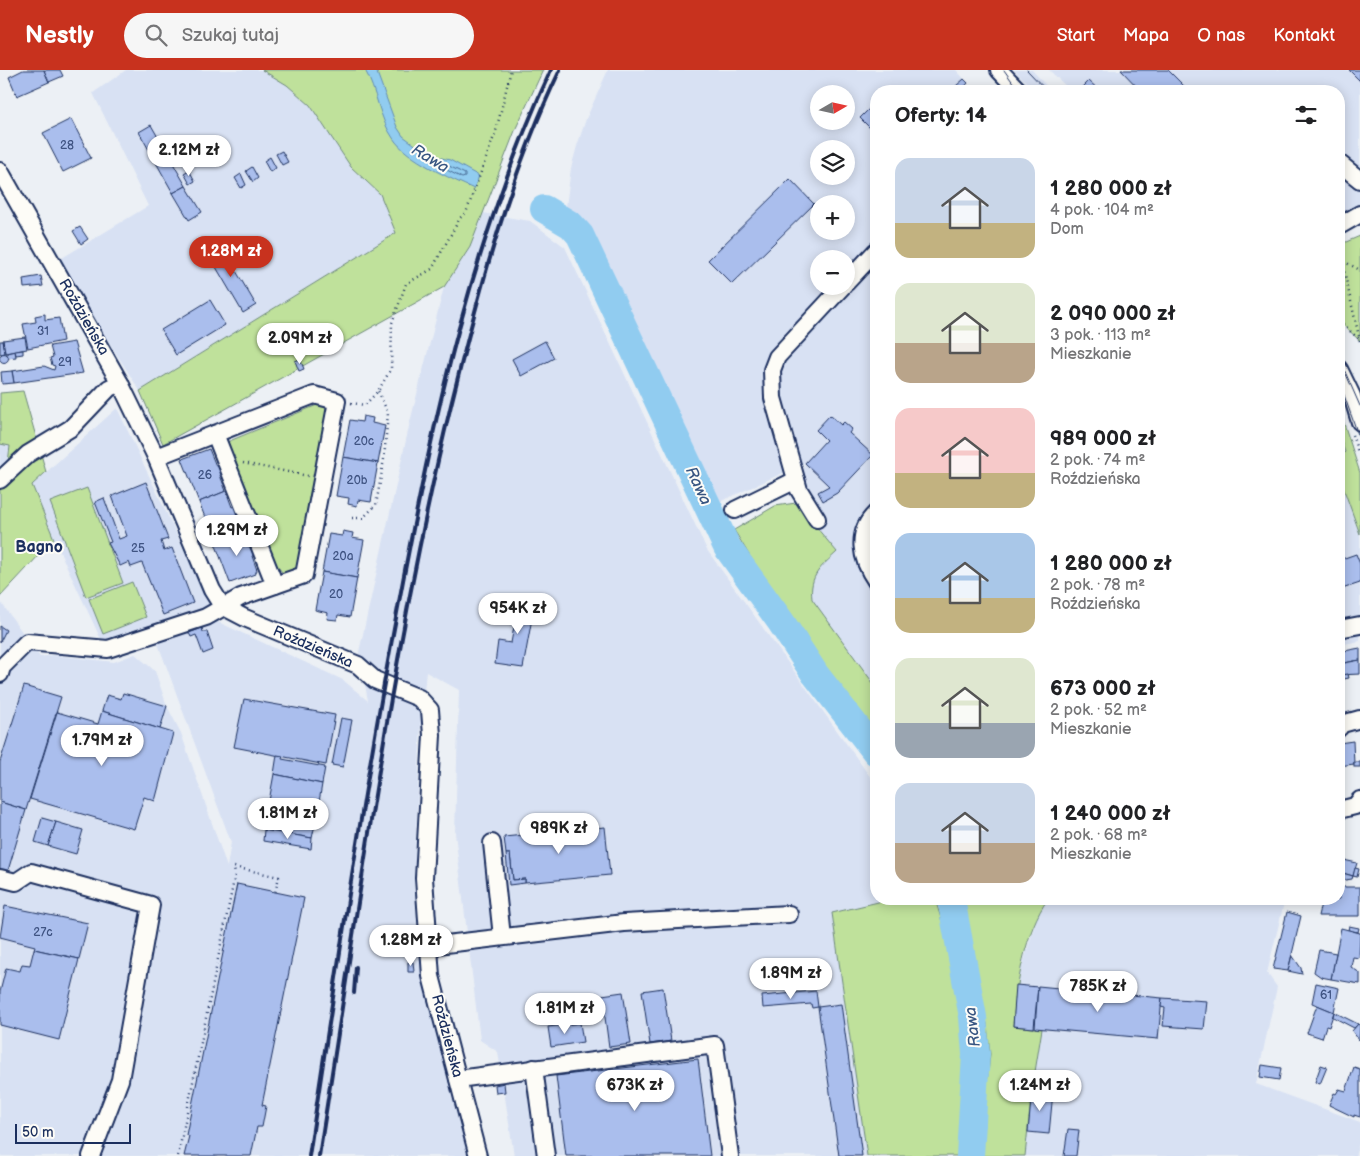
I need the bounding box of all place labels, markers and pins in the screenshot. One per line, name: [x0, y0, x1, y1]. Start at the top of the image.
pin: 2.12M zł: [137, 134, 241, 177]
pin: 1.28M zł: [179, 236, 283, 278]
pin: 2.09M zł: [248, 322, 352, 365]
pin: 1.29M zł: [185, 514, 289, 557]
pin: 954K zł: [472, 592, 564, 635]
pin: 1.79M zł: [50, 724, 154, 767]
pin: 1.81M zł: [236, 798, 340, 840]
pin: 989K zł: [513, 812, 605, 855]
pin: 1.28M zł: [359, 924, 463, 967]
pin: 1.89M zł: [739, 958, 843, 1000]
pin: 785K zł: [1052, 970, 1144, 1013]
pin: 1.81M zł: [513, 992, 617, 1035]
pin: 673K zł: [589, 1070, 681, 1112]
pin: 1.24M zł: [988, 1070, 1092, 1112]

